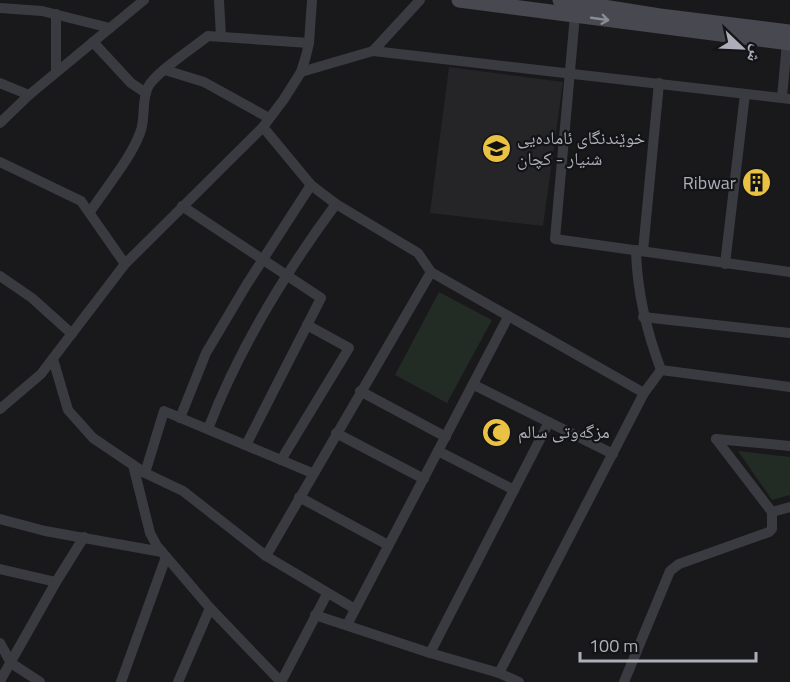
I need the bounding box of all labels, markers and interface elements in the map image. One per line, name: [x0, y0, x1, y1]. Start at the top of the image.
one-way arrow: [589, 13, 609, 24]
north arrow: [712, 18, 772, 78]
text: ش: [741, 41, 770, 66]
place label: خوێندنگای ئامادەیی شنیار - کچان: [517, 124, 645, 172]
school or university icon: خوێندنگای ئامادەیی شنیار - کچان: [480, 132, 512, 164]
building icon: Ribwar: [741, 167, 773, 199]
place label: Ribwar: [683, 169, 736, 196]
mosque icon: مزگەوتی سالم: [481, 416, 513, 448]
place label: مزگەوتی سالم: [518, 418, 610, 445]
scale bar: [580, 625, 756, 663]
text: 100 m: [589, 632, 638, 659]

